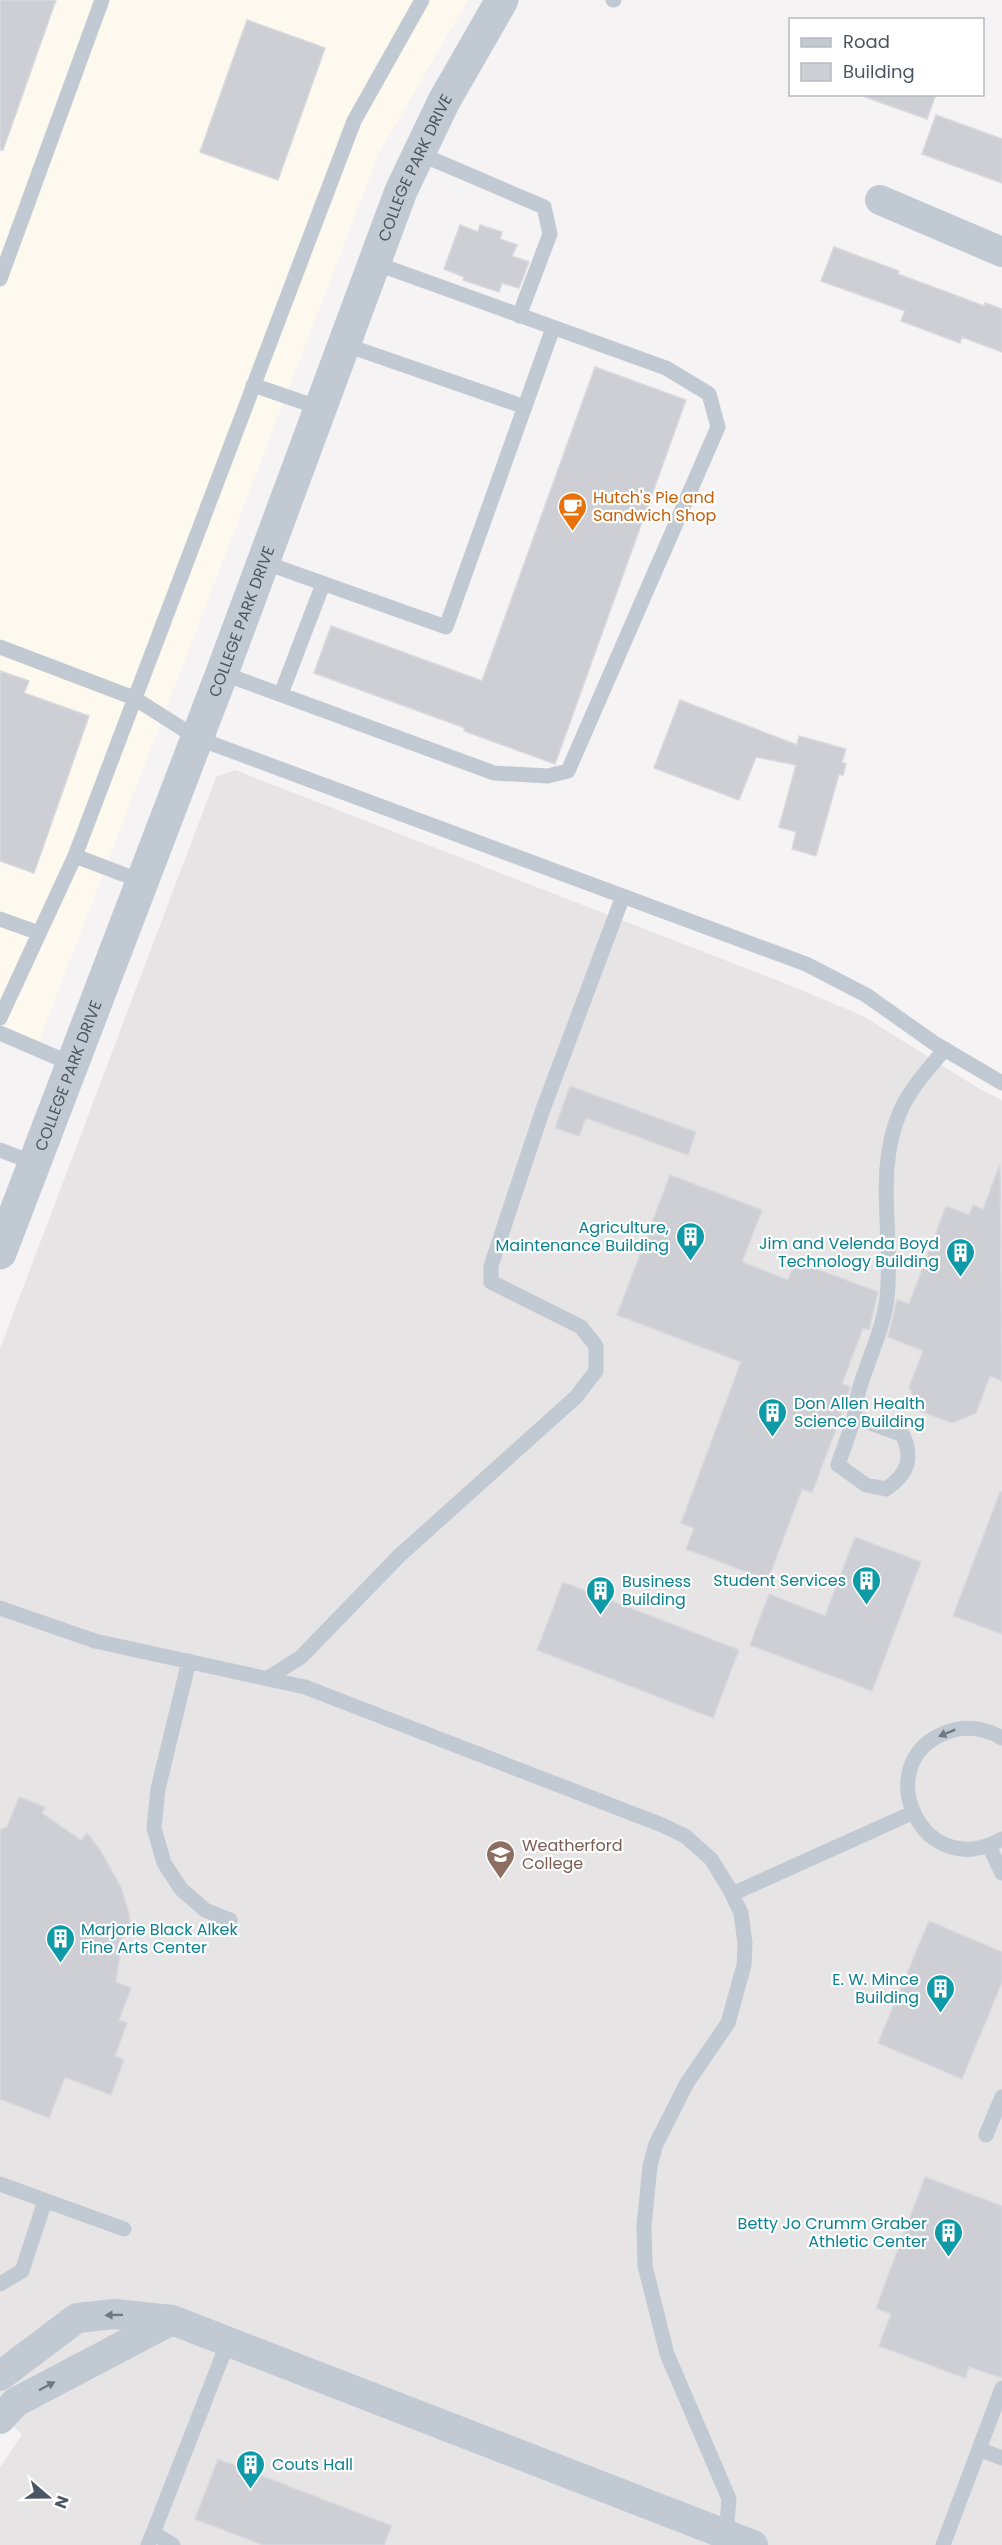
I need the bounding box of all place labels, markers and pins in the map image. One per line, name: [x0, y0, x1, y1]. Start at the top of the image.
place label: Hutch's Pie and Sandwich Shop: [593, 486, 716, 527]
cafe icon: Hutch's Pie and Sandwich Shop: [556, 490, 588, 532]
place label: Agriculture, Maintenance Building: [496, 1216, 669, 1257]
building icon: Agriculture, Maintenance Building: [674, 1220, 706, 1262]
place label: Jim and Velenda Boyd Technology Building: [759, 1232, 939, 1273]
building icon: Jim and Velenda Boyd Technology Building: [944, 1236, 976, 1278]
place label: Don Allen Health Science Building: [794, 1392, 925, 1433]
building icon: Don Allen Health Science Building: [757, 1396, 789, 1438]
building icon: Student Services: [851, 1564, 883, 1606]
place label: Student Services: [713, 1569, 846, 1592]
place label: Business Building: [622, 1570, 691, 1611]
building icon: Business Building: [585, 1574, 617, 1616]
place label: Weatherford College: [522, 1834, 623, 1875]
school or university icon: Weatherford College: [485, 1838, 517, 1880]
place label: Marjorie Black Alkek Fine Arts Center: [81, 1918, 239, 1959]
building icon: Marjorie Black Alkek Fine Arts Center: [44, 1922, 76, 1964]
place label: E. W. Mince Building: [832, 1968, 919, 2009]
building icon: E. W. Mince Building: [924, 1972, 956, 2014]
place label: Betty Jo Crumm Graber Athletic Center: [738, 2212, 927, 2253]
building icon: Betty Jo Crumm Graber Athletic Center: [932, 2216, 964, 2258]
building icon: Couts Hall: [235, 2448, 267, 2490]
place label: Couts Hall: [272, 2453, 353, 2476]

